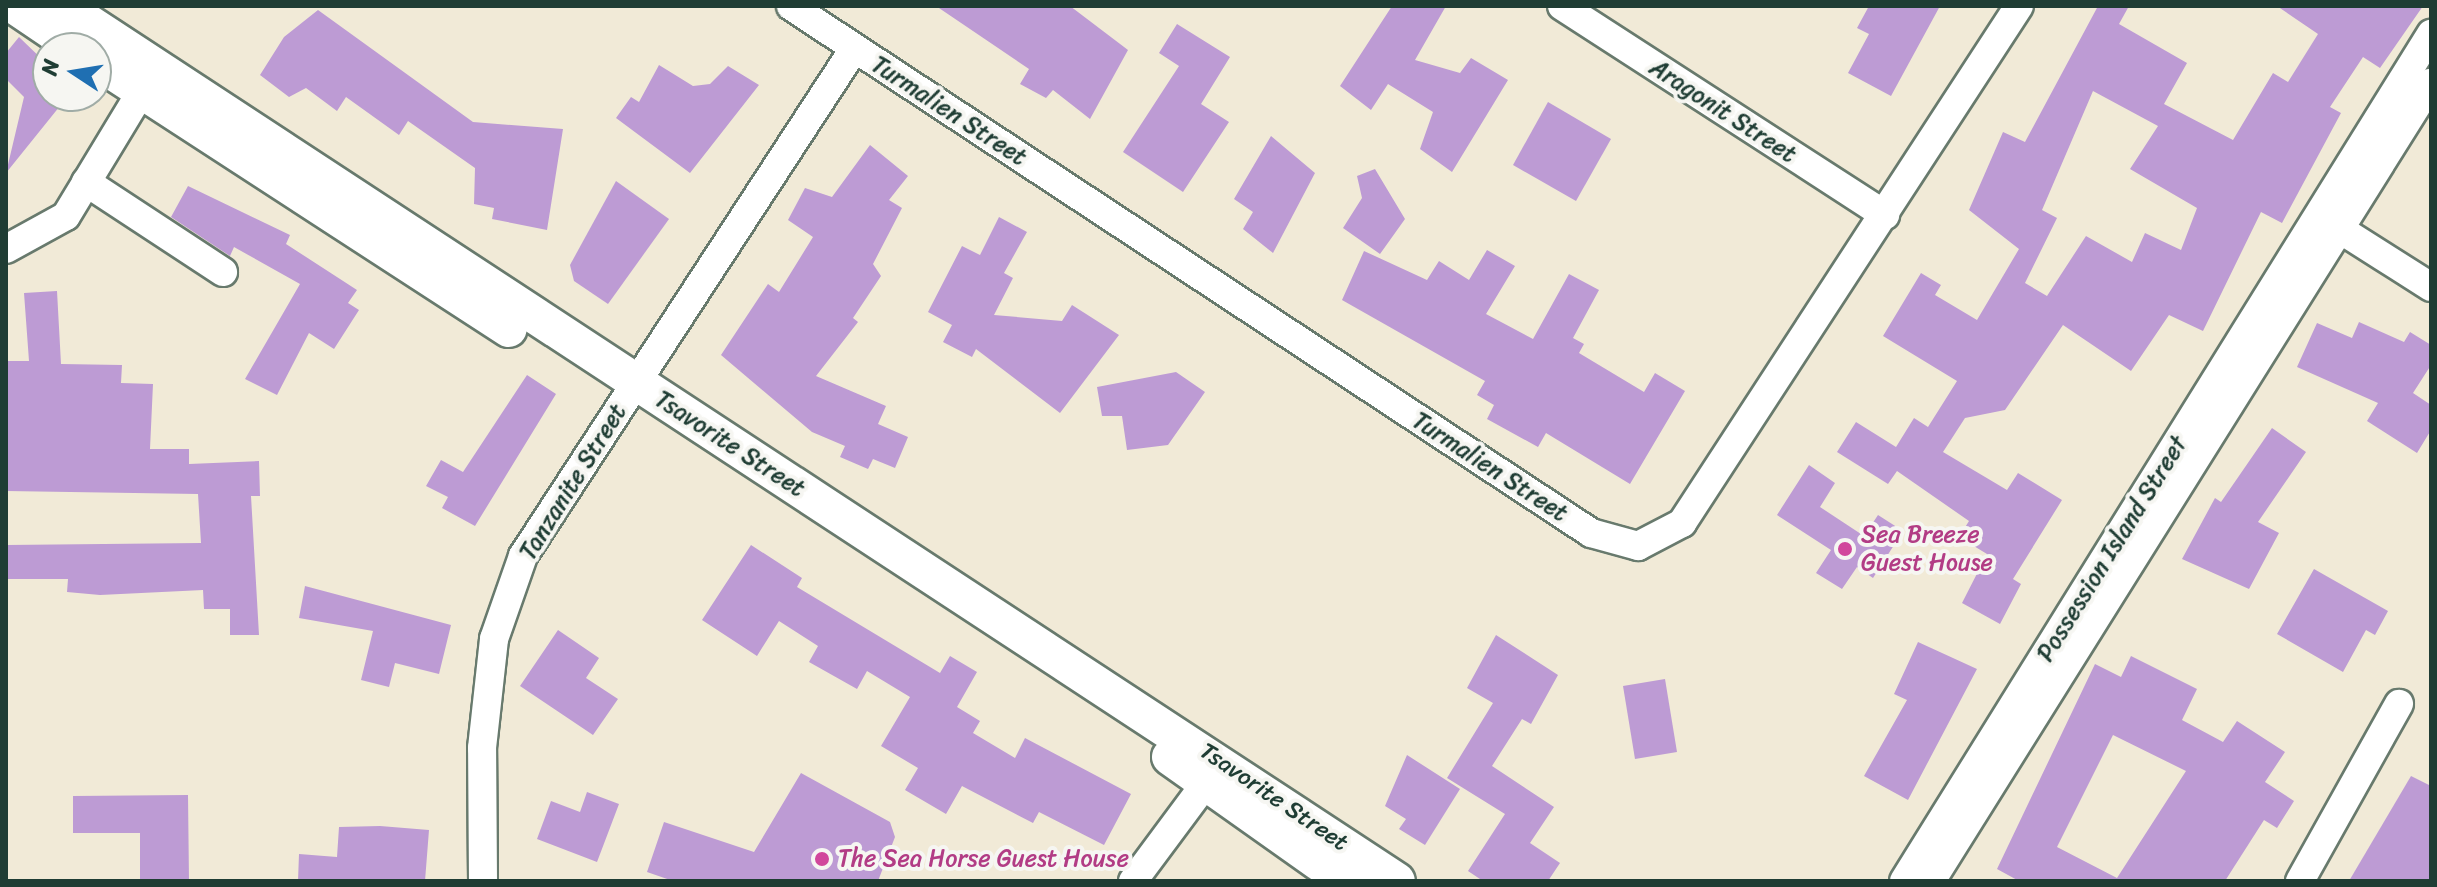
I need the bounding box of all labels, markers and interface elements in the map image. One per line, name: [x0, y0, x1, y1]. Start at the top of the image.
north arrow: [32, 32, 112, 112]
street label: Turmalien Street: [866, 50, 1032, 172]
street label: Aragonit Street: [1645, 53, 1801, 169]
text: N: [29, 56, 71, 79]
street label: Tsavorite Street: [650, 385, 810, 503]
street label: Tanzanite Street: [514, 399, 632, 565]
street label: Turmalien Street: [1407, 406, 1573, 528]
street label: Possession Island Street: [2031, 431, 2193, 667]
place label: Sea Breeze Guest House: [1861, 521, 1994, 577]
marker: Sea Breeze Guest House: [1836, 540, 1854, 558]
street label: Tsavorite Street: [1194, 737, 1354, 857]
place label: The Sea Horse Guest House: [838, 845, 1129, 873]
marker: The Sea Horse Guest House: [813, 850, 831, 868]

